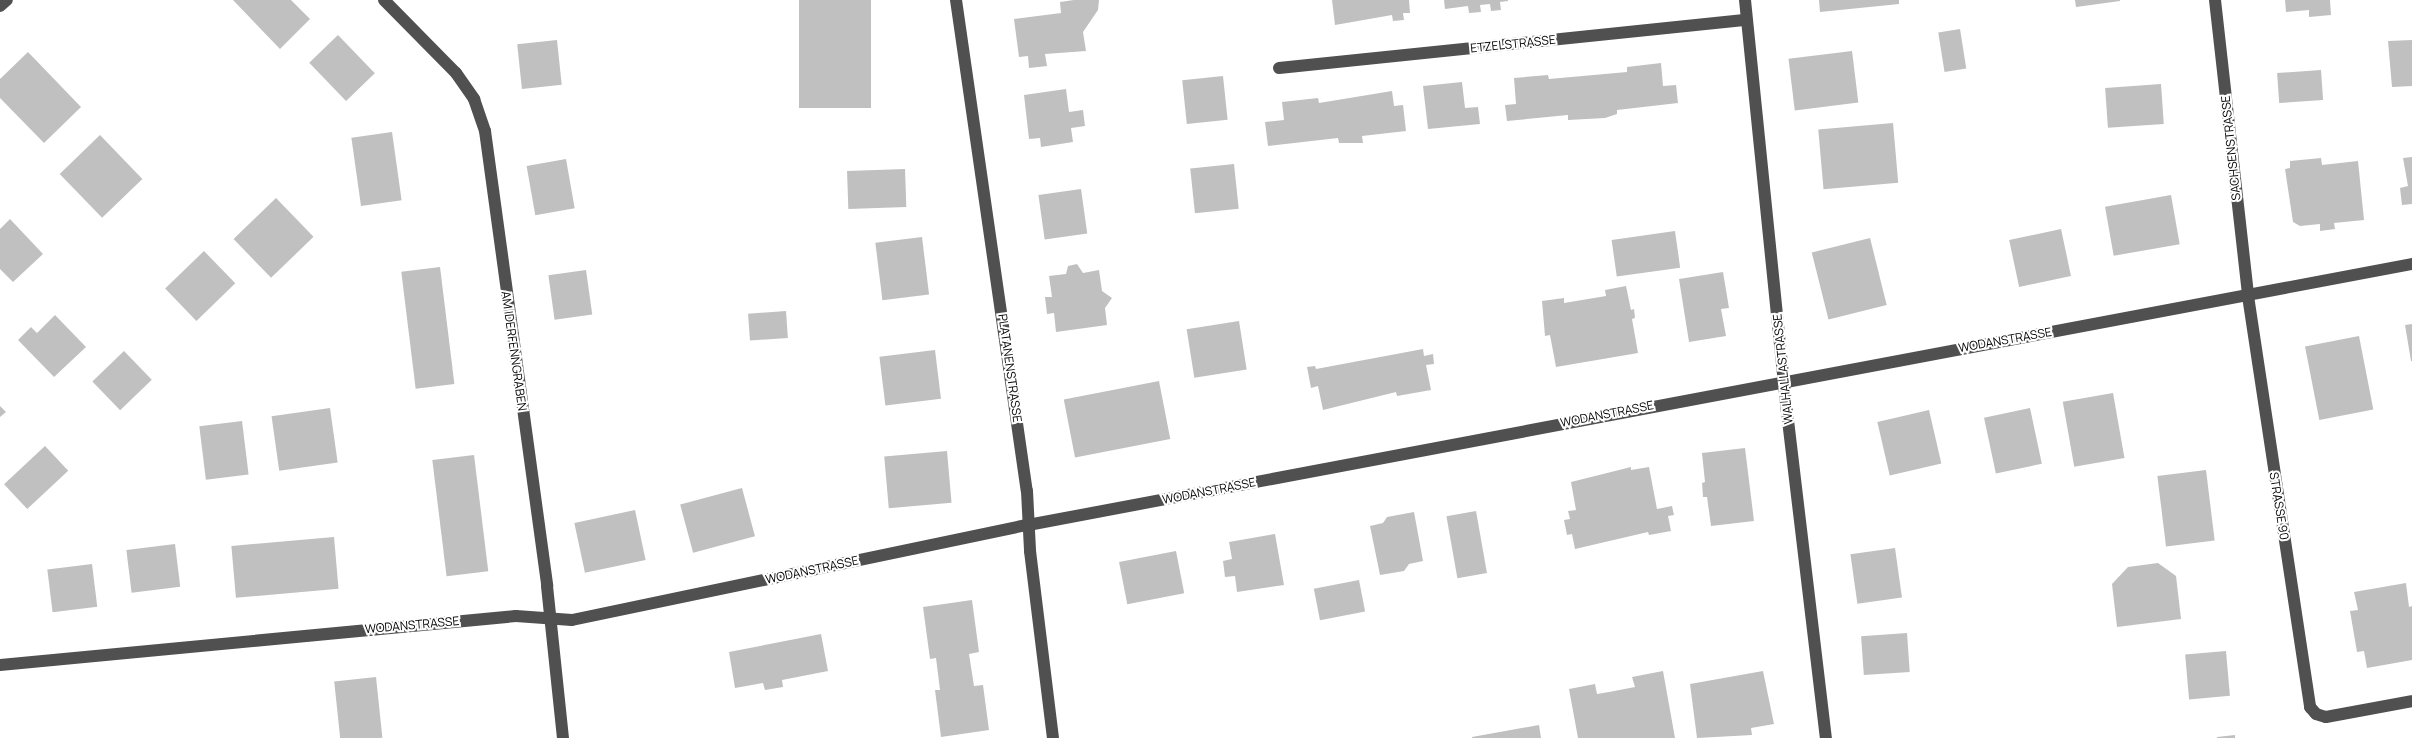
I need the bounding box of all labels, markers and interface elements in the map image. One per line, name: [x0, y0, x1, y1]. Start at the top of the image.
street label: ETZELSTRASSE: [1470, 32, 1556, 56]
street label: SACHSENSTRASSE: [2218, 95, 2244, 201]
street label: AM IDERFENNGRABEN: [498, 290, 530, 412]
street label: PLATANENSTRASSE: [995, 313, 1025, 423]
street label: WALHALLASTRASSE: [1770, 313, 1796, 425]
street label: WODANSTRASSE: [1957, 325, 2053, 355]
street label: WODANSTRASSE: [1559, 398, 1655, 430]
street label: STRASSE 90: [2267, 471, 2291, 541]
street label: WODANSTRASSE: [1161, 475, 1257, 507]
street label: WODANSTRASSE: [764, 553, 860, 587]
street label: WODANSTRASSE: [364, 614, 460, 636]

